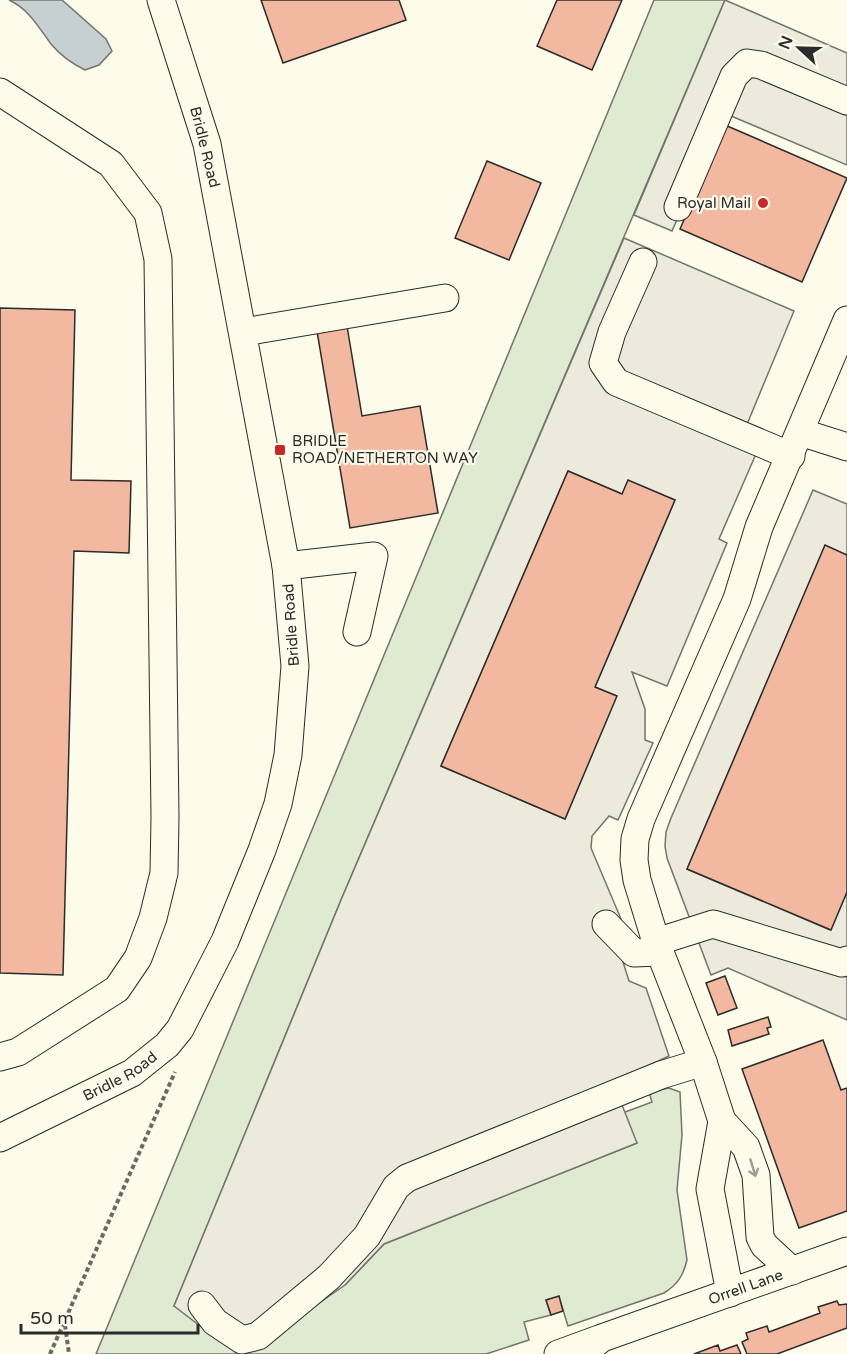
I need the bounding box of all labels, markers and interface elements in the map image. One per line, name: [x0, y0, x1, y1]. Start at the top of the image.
north arrow: [769, 18, 829, 78]
text: N: [774, 33, 798, 52]
street label: Bridle Road: [186, 105, 224, 189]
place label: Royal Mail: [677, 194, 751, 212]
marker: Royal Mail: [756, 196, 770, 210]
place label: BRIDLE ROAD/NETHERTON WAY: [292, 432, 478, 467]
marker: BRIDLE ROAD/NETHERTON WAY: [273, 443, 287, 457]
street label: Bridle Road: [279, 583, 303, 667]
street label: Bridle Road: [80, 1048, 161, 1105]
one-way arrow: [748, 1158, 759, 1177]
street label: Orrell Lane: [706, 1265, 785, 1309]
scale bar: [21, 1297, 198, 1335]
text: 50 m: [30, 1307, 74, 1329]

